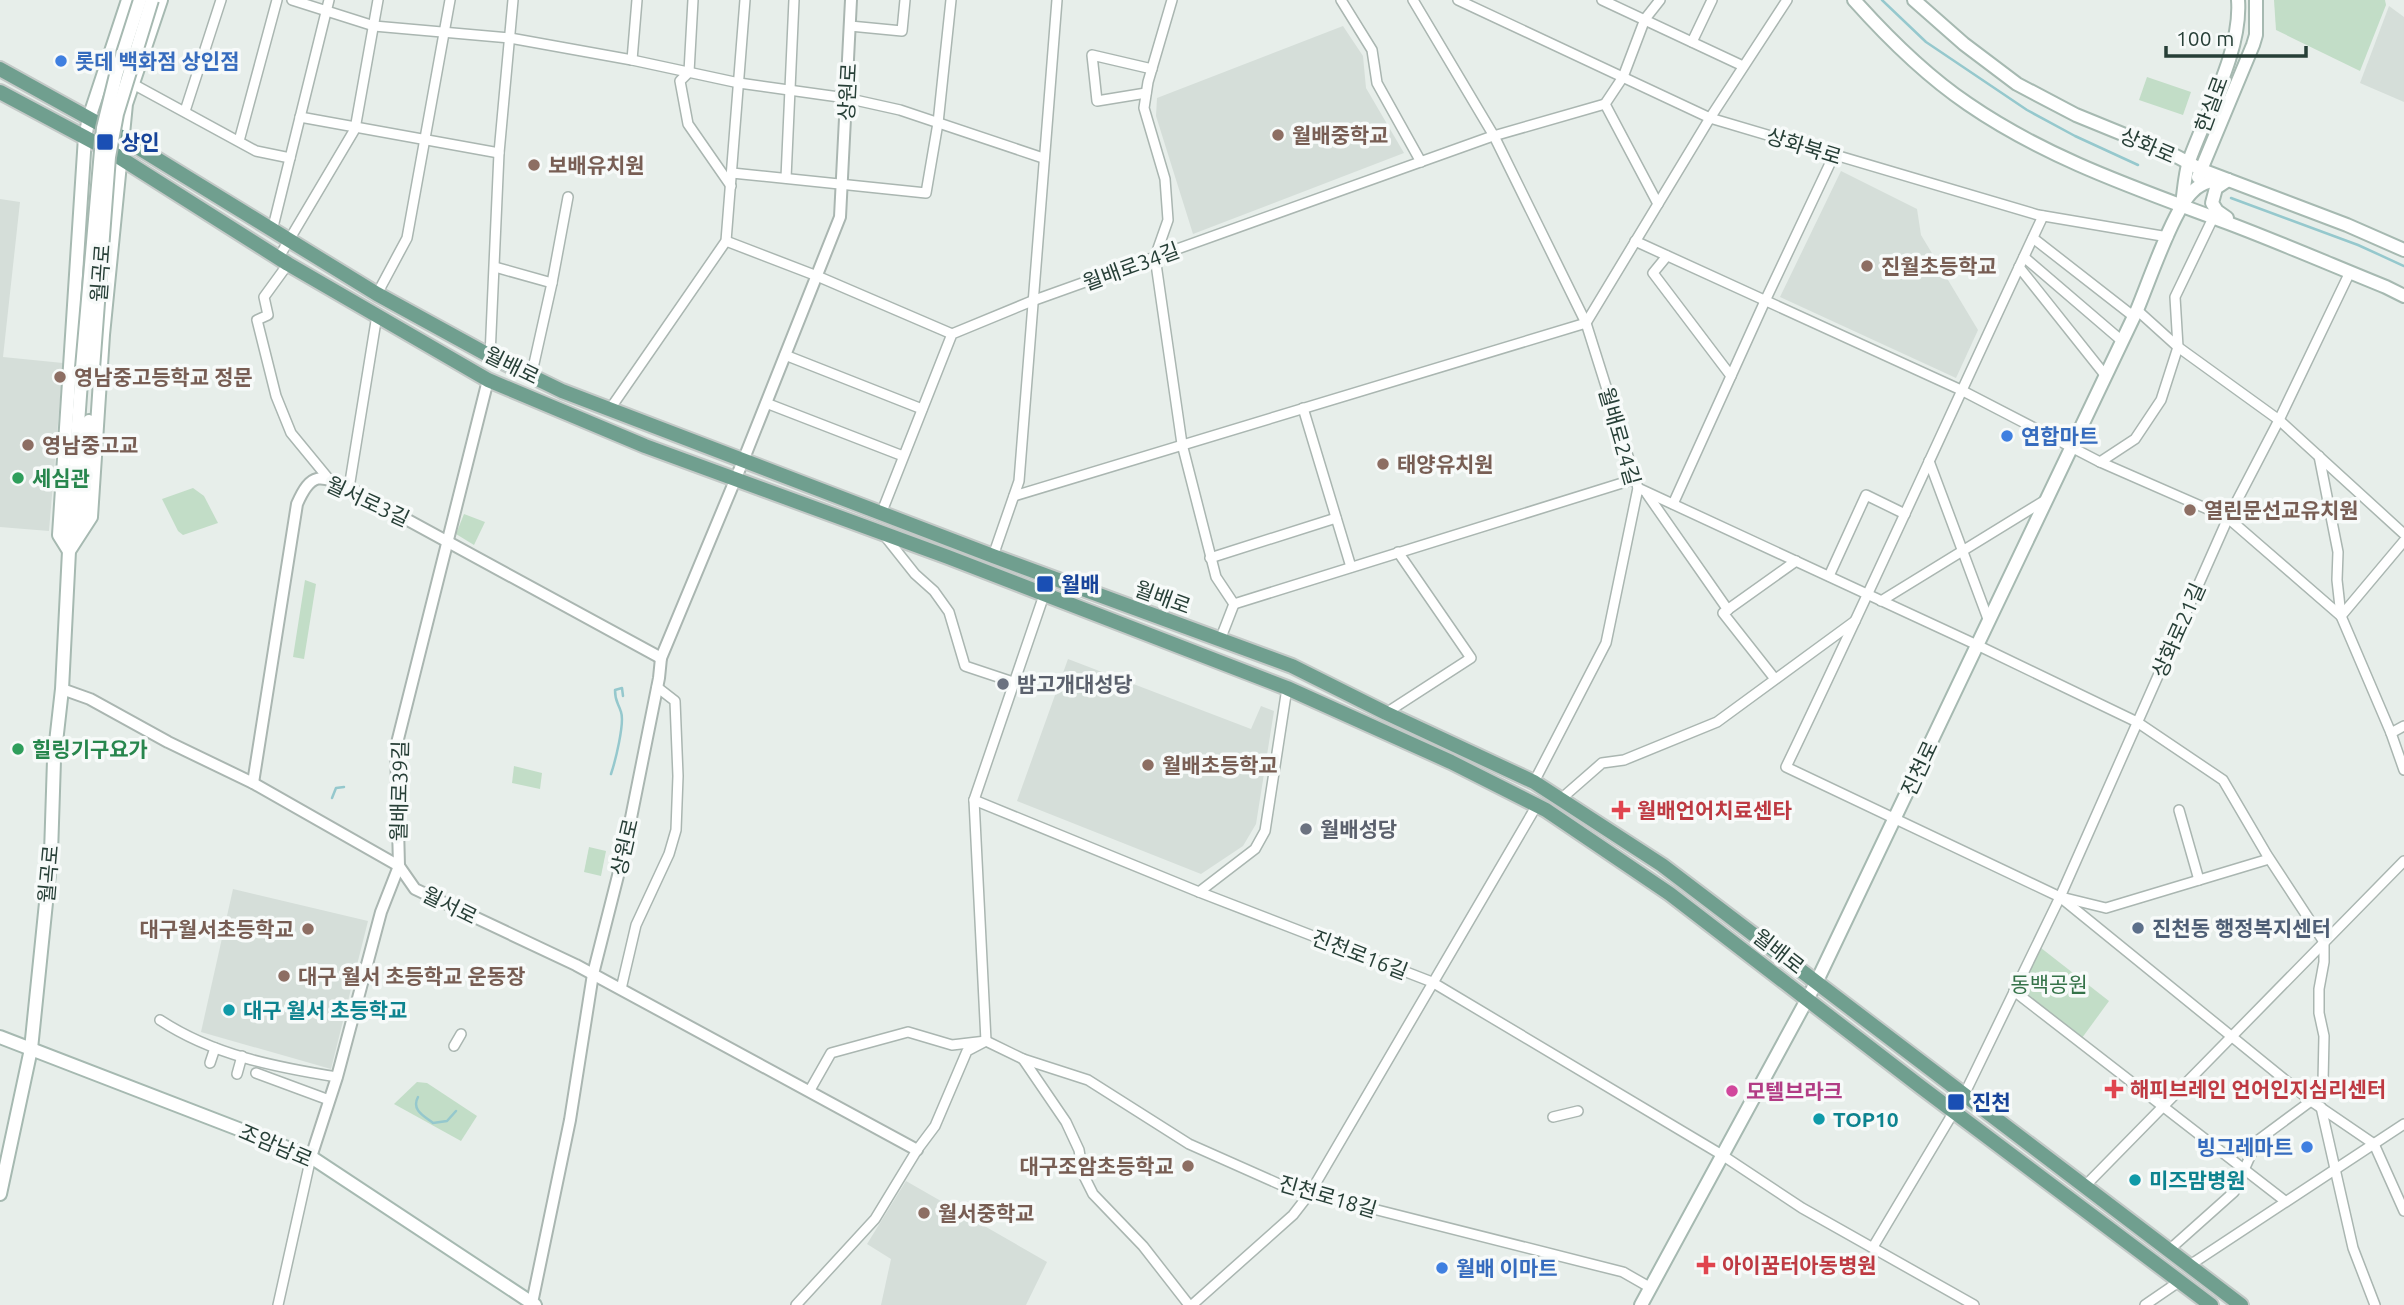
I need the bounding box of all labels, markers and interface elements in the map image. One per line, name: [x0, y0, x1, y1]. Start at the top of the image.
scale bar: [2166, 14, 2306, 58]
text: 100 m: [2176, 26, 2234, 50]
place label: 롯데 백화점 상인점: [75, 49, 240, 73]
marker: 롯데 백화점 상인점: [53, 53, 69, 69]
street label: 상원로: [833, 62, 861, 122]
street label: 한실로: [2190, 73, 2232, 135]
place label: 월배중학교: [1292, 123, 1389, 147]
street label: 상화북로: [1764, 123, 1844, 169]
street label: 상화로: [2117, 123, 2179, 167]
marker: 월배중학교: [1270, 127, 1286, 143]
place label: 상인: [121, 130, 160, 154]
marker: 상인: [95, 132, 115, 152]
place label: 보배유치원: [548, 153, 645, 177]
marker: 보배유치원: [526, 157, 542, 173]
street label: 월배로34길: [1079, 237, 1183, 295]
street label: 월곡로: [86, 243, 114, 303]
place label: 진월초등학교: [1881, 254, 1997, 278]
marker: 진월초등학교: [1859, 258, 1875, 274]
street label: 월배로: [481, 342, 543, 388]
place label: 영남중고등학교 정문: [74, 365, 253, 389]
marker: 영남중고등학교 정문: [52, 369, 68, 385]
street label: 월배로24길: [1595, 384, 1645, 488]
place label: 연합마트: [2021, 424, 2098, 448]
marker: 연합마트: [1999, 428, 2015, 444]
place label: 영남중고교: [42, 433, 139, 457]
marker: 영남중고교: [20, 437, 36, 453]
place label: 태양유치원: [1397, 452, 1494, 476]
marker: 태양유치원: [1375, 456, 1391, 472]
place label: 세심관: [32, 466, 90, 490]
marker: 세심관: [10, 470, 26, 486]
street label: 월서로3길: [323, 471, 413, 531]
place label: 열린문선교유치원: [2204, 498, 2359, 522]
marker: 열린문선교유치원: [2182, 502, 2198, 518]
place label: 월배: [1061, 572, 1100, 596]
marker: 월배: [1035, 574, 1055, 594]
street label: 월배로: [1132, 576, 1194, 618]
street label: 상화로21길: [2147, 579, 2209, 681]
place label: 밤고개대성당: [1017, 672, 1133, 696]
marker: 밤고개대성당: [995, 676, 1011, 692]
place label: 힐링기구요가: [32, 737, 148, 761]
street label: 진천로: [1896, 737, 1942, 799]
street label: 월배로39길: [386, 740, 412, 842]
marker: 힐링기구요가: [10, 741, 26, 757]
place label: 월배초등학교: [1162, 753, 1278, 777]
marker: 월배초등학교: [1140, 757, 1156, 773]
place label: 월배언어치료센타: [1637, 798, 1792, 822]
marker: 월배언어치료센타: [1611, 800, 1631, 820]
street label: 상원로: [606, 816, 642, 878]
place label: 월배성당: [1320, 817, 1397, 841]
marker: 월배성당: [1298, 821, 1314, 837]
street label: 월곡로: [34, 844, 62, 904]
street label: 월서로: [419, 882, 481, 928]
place label: 진천동 행정복지센터: [2152, 916, 2331, 940]
place label: 대구월서초등학교: [139, 917, 294, 941]
marker: 진천동 행정복지센터: [2130, 920, 2146, 936]
marker: 대구월서초등학교: [300, 921, 316, 937]
street label: 월배로: [1749, 924, 1809, 978]
street label: 진천로16길: [1309, 925, 1411, 983]
place label: 대구 월서 초등학교 운동장: [298, 964, 525, 988]
marker: 대구 월서 초등학교 운동장: [276, 968, 292, 984]
park label: 동백공원: [2010, 972, 2088, 996]
place label: 대구 월서 초등학교: [243, 998, 408, 1022]
marker: 대구 월서 초등학교: [221, 1002, 237, 1018]
place label: 해피브레인 언어인지심리센터: [2130, 1077, 2386, 1101]
place label: 모텔브라크: [1746, 1079, 1843, 1103]
marker: 해피브레인 언어인지심리센터: [2104, 1079, 2124, 1099]
marker: 모텔브라크: [1724, 1083, 1740, 1099]
place label: 진천: [1972, 1090, 2011, 1114]
marker: 진천: [1946, 1092, 1966, 1112]
place label: TOP10: [1833, 1107, 1899, 1131]
marker: TOP10: [1811, 1111, 1827, 1127]
street label: 조암남로: [236, 1119, 316, 1171]
place label: 빙그레마트: [2196, 1135, 2293, 1159]
marker: 빙그레마트: [2299, 1139, 2315, 1155]
place label: 대구조암초등학교: [1019, 1154, 1174, 1178]
marker: 대구조암초등학교: [1180, 1158, 1196, 1174]
place label: 미즈맘병원: [2149, 1168, 2246, 1192]
street label: 진천로18길: [1276, 1171, 1380, 1221]
marker: 미즈맘병원: [2127, 1172, 2143, 1188]
place label: 월서중학교: [938, 1201, 1035, 1225]
marker: 월서중학교: [916, 1205, 932, 1221]
place label: 아이꿈터아동병원: [1722, 1253, 1877, 1277]
marker: 아이꿈터아동병원: [1696, 1255, 1716, 1275]
place label: 월배 이마트: [1456, 1256, 1558, 1280]
marker: 월배 이마트: [1434, 1260, 1450, 1276]

